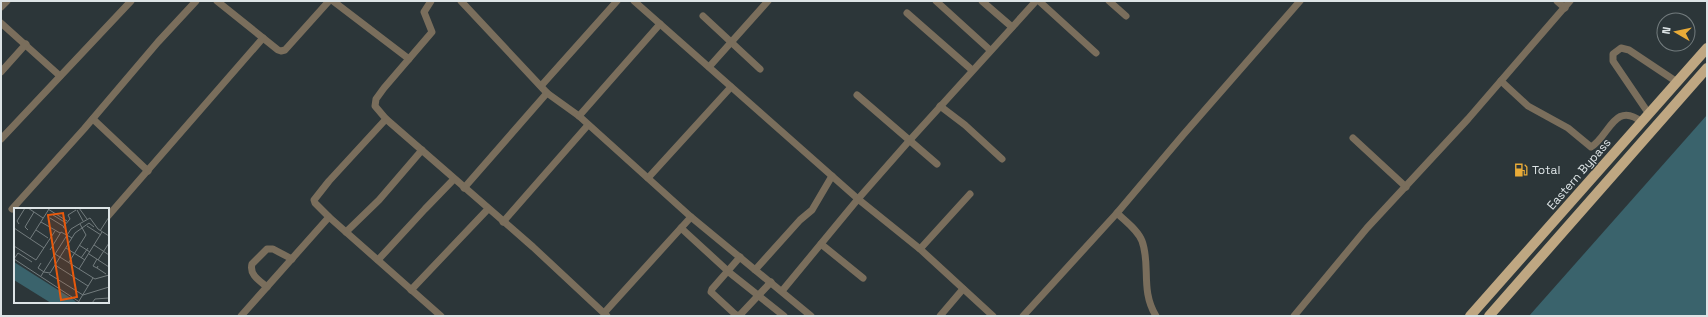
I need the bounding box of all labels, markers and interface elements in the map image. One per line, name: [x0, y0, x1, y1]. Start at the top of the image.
north arrow: [1656, 12, 1696, 52]
text: N: [1659, 26, 1674, 35]
street label: Eastern Bypass: [1544, 135, 1614, 213]
fuel station icon: Total: [1513, 162, 1529, 178]
place label: Total: [1532, 162, 1560, 178]
inset map: [14, 208, 109, 303]

